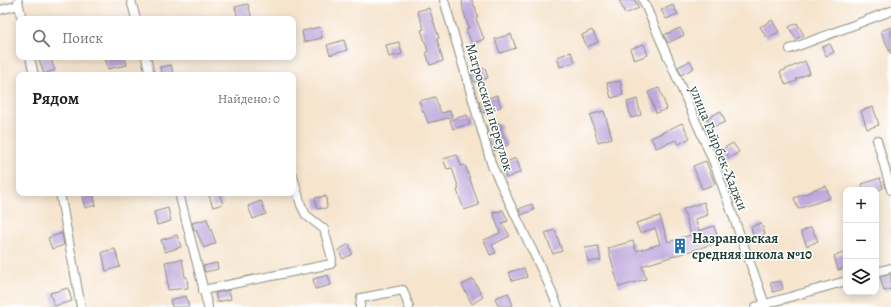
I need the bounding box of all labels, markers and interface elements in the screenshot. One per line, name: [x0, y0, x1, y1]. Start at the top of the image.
search box: [16, 16, 296, 60]
icon: search: [30, 27, 52, 49]
text: Поиск: [62, 28, 103, 48]
street label: Матросский переулок: [461, 41, 518, 173]
street label: улица Гайрбек-Хаджи: [684, 82, 752, 213]
text: Рядом: [32, 87, 79, 110]
text: Найдено: 0: [218, 90, 280, 107]
map controls: [843, 187, 879, 295]
button: +: [843, 187, 879, 223]
button: −: [843, 223, 879, 259]
place label: Назрановская средняя школа №10: [692, 229, 812, 264]
building icon: Назрановская средняя школа №10: [671, 237, 689, 255]
button: layers: [843, 259, 879, 295]

